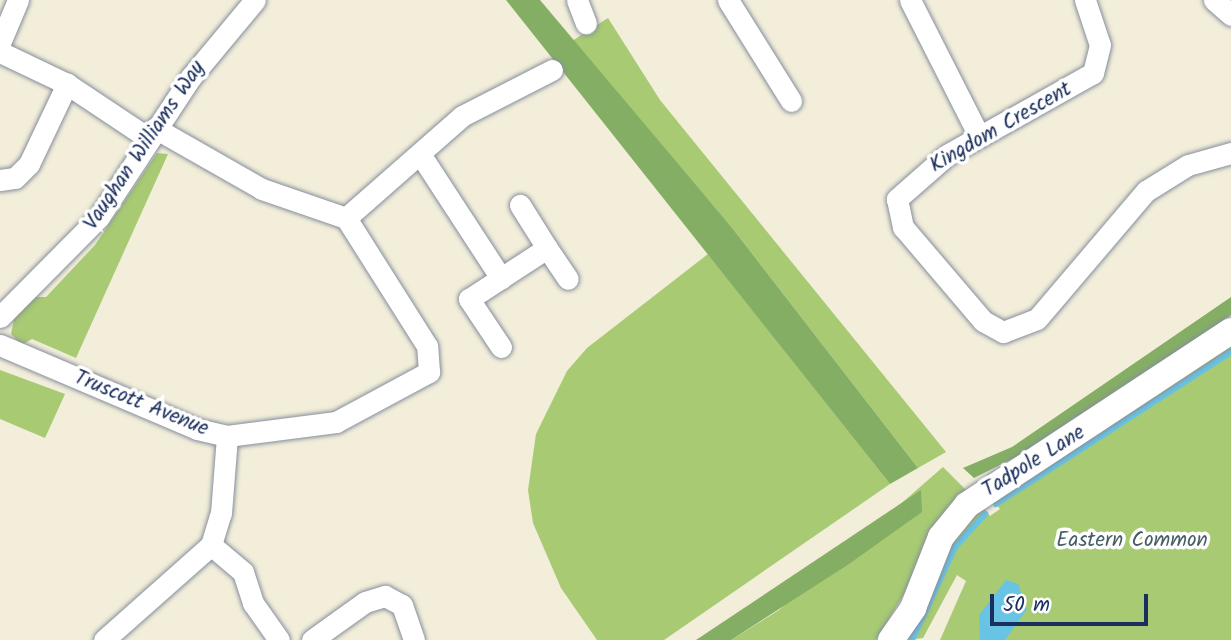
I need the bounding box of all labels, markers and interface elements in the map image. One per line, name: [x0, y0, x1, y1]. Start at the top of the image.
street label: Vaughan Williams Way: [79, 57, 211, 235]
street label: Kingdom Crescent: [926, 77, 1076, 179]
street label: Truscott Avenue: [70, 366, 212, 442]
street label: Tadpole Lane: [978, 421, 1090, 503]
park label: Eastern Common: [1056, 528, 1208, 554]
scale bar: [993, 580, 1150, 624]
text: 50 m: [1003, 589, 1050, 622]

